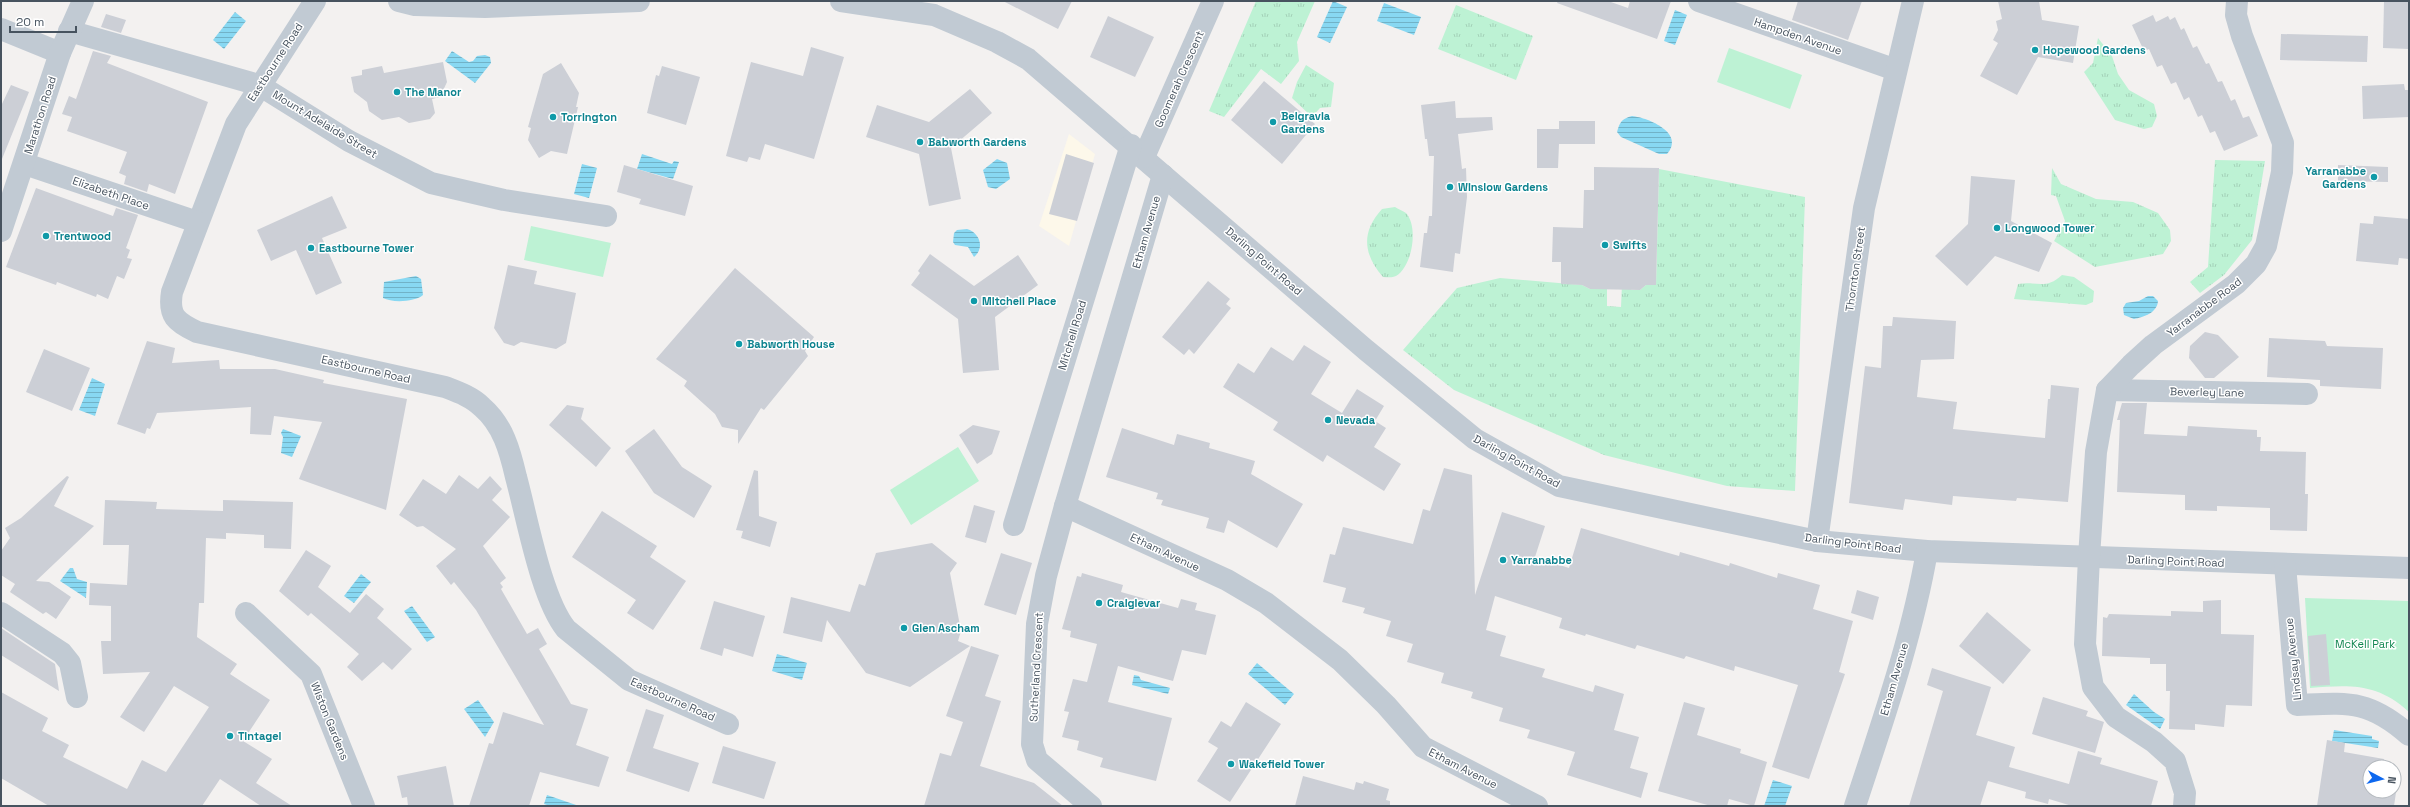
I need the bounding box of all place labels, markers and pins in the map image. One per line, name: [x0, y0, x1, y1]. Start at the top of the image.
place label: Hopewood Gardens: [2043, 43, 2146, 57]
marker: Hopewood Gardens: [2030, 45, 2040, 55]
place label: The Manor: [405, 85, 462, 99]
marker: The Manor: [392, 87, 402, 97]
place label: Belgravia Gardens: [1281, 109, 1331, 136]
place label: Torrington: [561, 110, 617, 124]
marker: Torrington: [548, 112, 558, 122]
marker: Belgravia Gardens: [1268, 117, 1278, 127]
place label: Babworth Gardens: [928, 135, 1027, 149]
marker: Babworth Gardens: [915, 137, 925, 147]
place label: Yarranabbe Gardens: [2305, 164, 2366, 191]
marker: Yarranabbe Gardens: [2369, 172, 2379, 182]
place label: Winslow Gardens: [1458, 180, 1548, 194]
marker: Winslow Gardens: [1445, 182, 1455, 192]
place label: Longwood Tower: [2005, 221, 2095, 235]
marker: Longwood Tower: [1992, 223, 2002, 233]
place label: Trentwood: [54, 229, 111, 243]
marker: Trentwood: [41, 231, 51, 241]
place label: Swifts: [1613, 238, 1647, 252]
marker: Swifts: [1600, 240, 1610, 250]
place label: Eastbourne Tower: [319, 241, 415, 255]
marker: Eastbourne Tower: [306, 243, 316, 253]
place label: Mitchell Place: [982, 294, 1056, 308]
marker: Mitchell Place: [969, 296, 979, 306]
place label: Babworth House: [747, 337, 835, 351]
marker: Babworth House: [734, 339, 744, 349]
place label: Nevada: [1336, 413, 1376, 427]
marker: Nevada: [1323, 415, 1333, 425]
place label: Yarranabbe: [1511, 553, 1572, 567]
marker: Yarranabbe: [1498, 555, 1508, 565]
place label: Craigievar: [1107, 596, 1161, 610]
marker: Craigievar: [1094, 598, 1104, 608]
place label: Glen Ascham: [912, 621, 980, 635]
marker: Glen Ascham: [899, 623, 909, 633]
place label: Tintagel: [238, 729, 282, 743]
marker: Tintagel: [225, 731, 235, 741]
place label: Wakefield Tower: [1239, 757, 1325, 771]
marker: Wakefield Tower: [1226, 759, 1236, 769]

